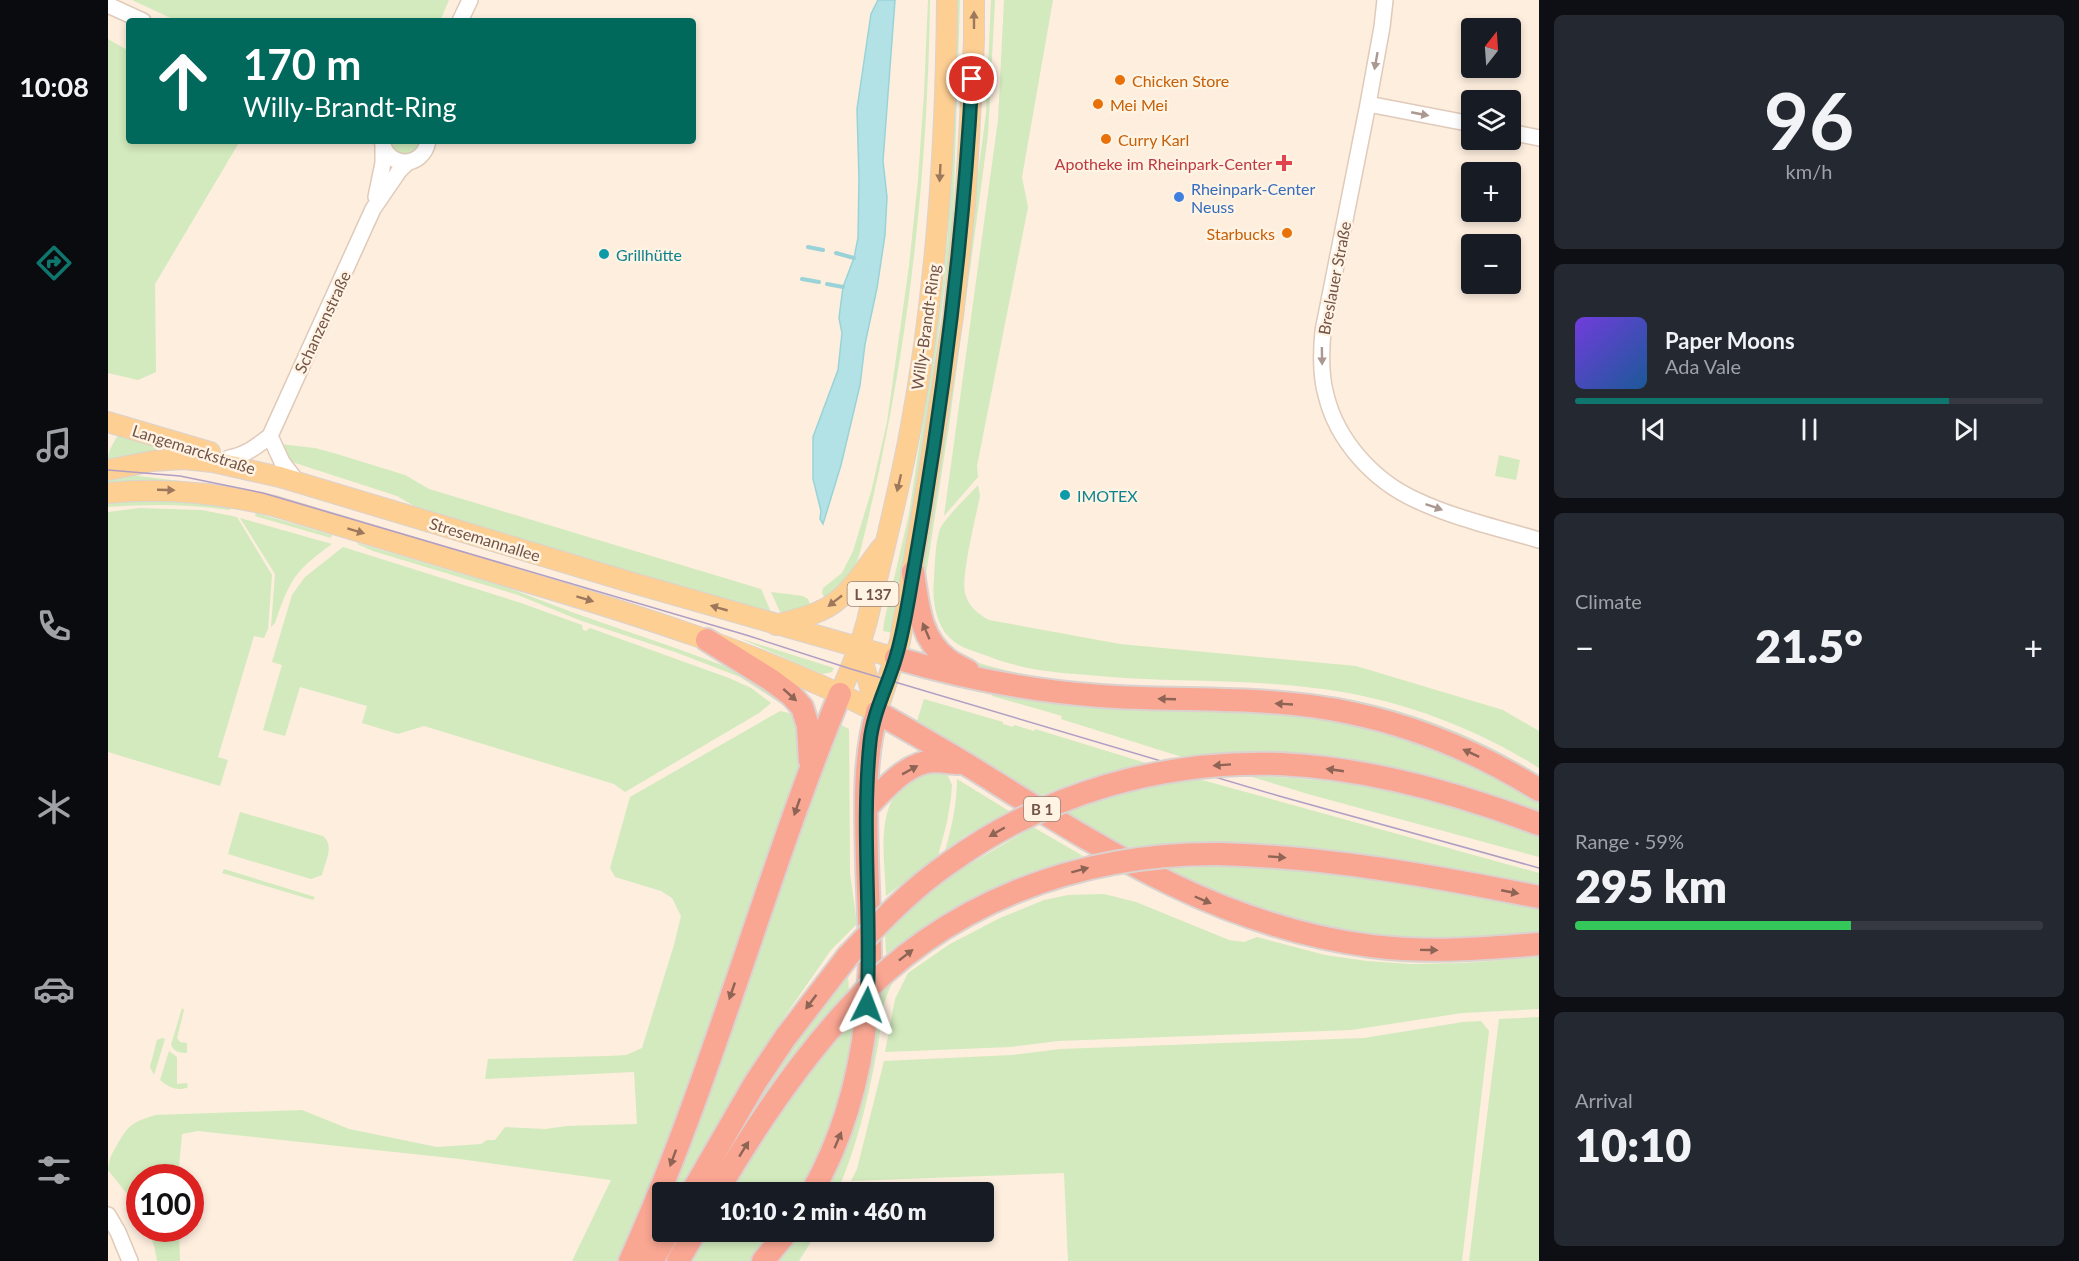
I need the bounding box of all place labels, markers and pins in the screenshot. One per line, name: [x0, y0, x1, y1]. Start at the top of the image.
pin: [946, 53, 997, 104]
place label: Chicken Store: [1132, 71, 1229, 90]
marker: Chicken Store: [1113, 73, 1127, 87]
place label: Mei Mei: [1110, 95, 1168, 114]
marker: Mei Mei: [1091, 97, 1105, 111]
place label: Curry Karl: [1118, 130, 1189, 149]
marker: Curry Karl: [1099, 132, 1113, 146]
place label: Apotheke im Rheinpark-Center: [1055, 154, 1272, 173]
marker: Apotheke im Rheinpark-Center: [1277, 156, 1291, 170]
place label: Rheinpark-Center Neuss: [1191, 179, 1315, 216]
marker: Rheinpark-Center Neuss: [1172, 190, 1186, 204]
place label: Starbucks: [1207, 224, 1275, 243]
marker: Starbucks: [1280, 226, 1294, 240]
place label: Grillhütte: [616, 245, 682, 264]
marker: Grillhütte: [597, 247, 611, 261]
place label: IMOTEX: [1077, 486, 1138, 505]
marker: IMOTEX: [1058, 488, 1072, 502]

